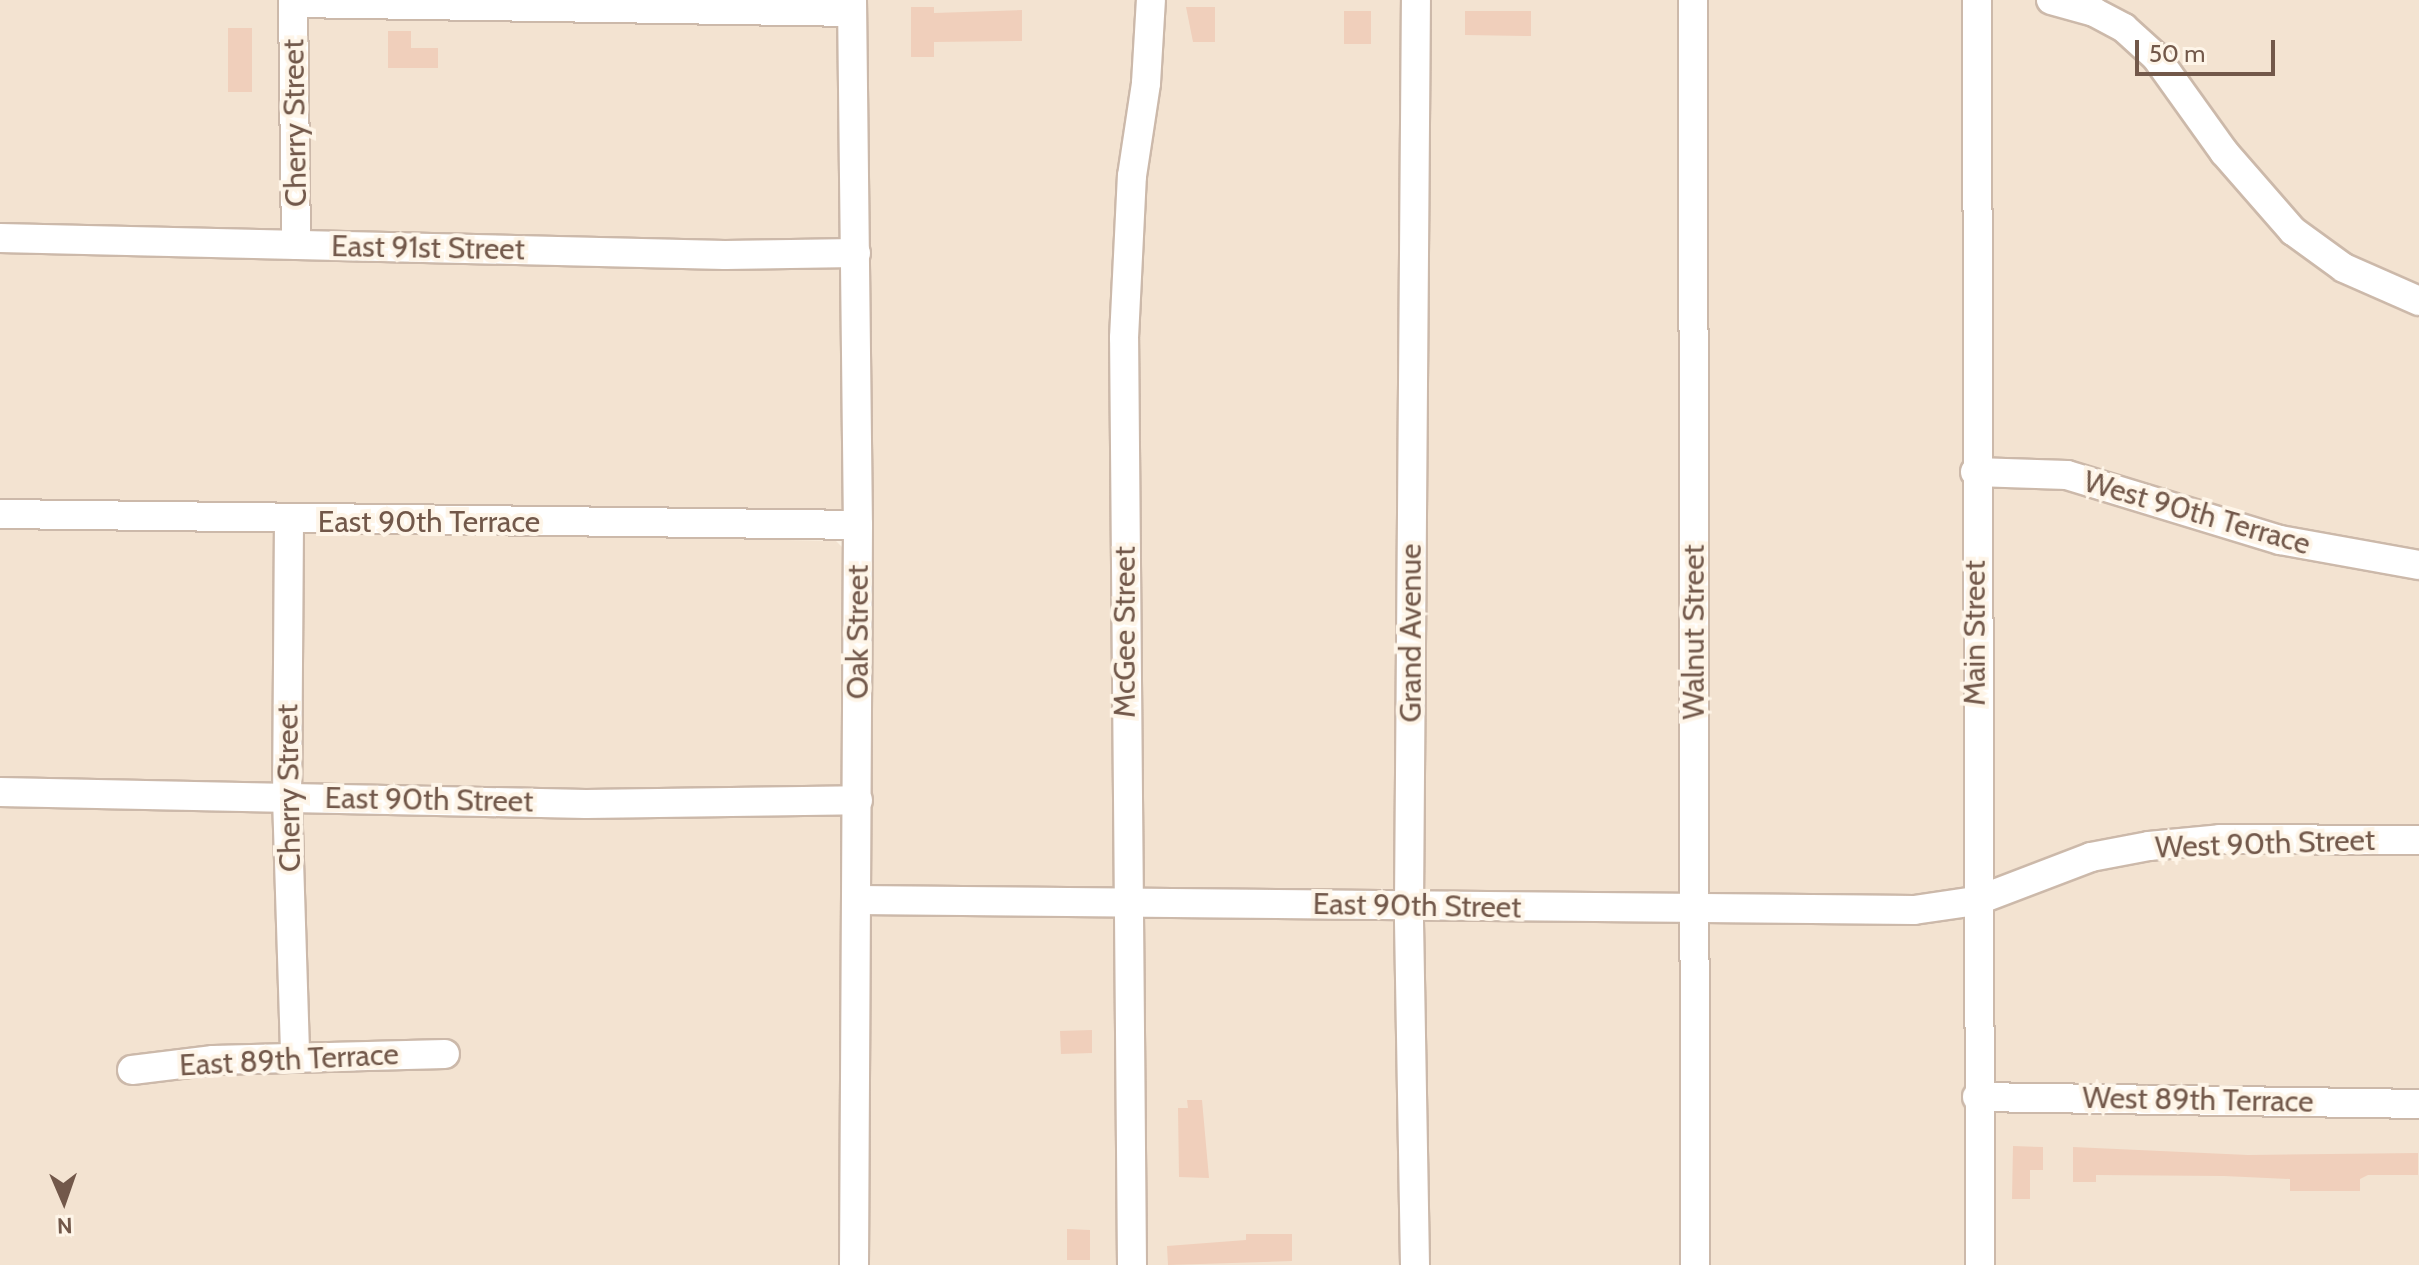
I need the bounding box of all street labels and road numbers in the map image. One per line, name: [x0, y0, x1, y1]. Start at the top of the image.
street label: Cherry Street: [276, 39, 314, 207]
street label: East 91st Street: [331, 228, 525, 268]
street label: West 90th Terrace: [2080, 463, 2314, 563]
street label: East 90th Terrace: [318, 504, 540, 540]
street label: Grand Avenue: [1393, 544, 1429, 722]
street label: Walnut Street: [1676, 544, 1712, 720]
street label: McGee Street: [1107, 546, 1143, 718]
street label: Main Street: [1957, 560, 1993, 706]
street label: Oak Street: [840, 565, 876, 699]
street label: Cherry Street: [270, 704, 308, 872]
street label: East 90th Street: [324, 780, 534, 820]
street label: West 90th Street: [2154, 822, 2376, 866]
street label: East 90th Street: [1312, 886, 1522, 926]
street label: East 89th Terrace: [178, 1036, 400, 1084]
street label: West 89th Terrace: [2082, 1080, 2314, 1120]

